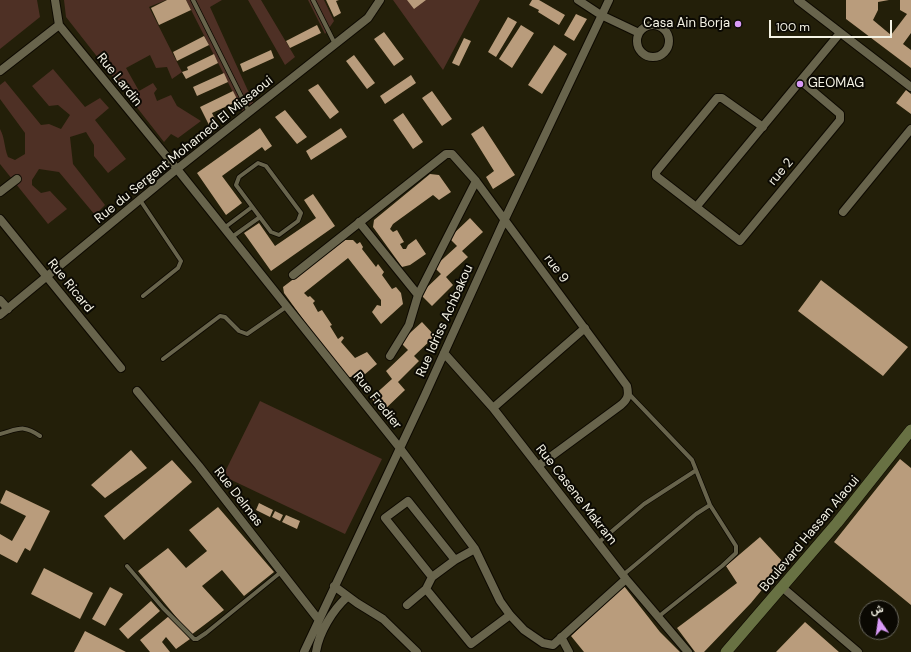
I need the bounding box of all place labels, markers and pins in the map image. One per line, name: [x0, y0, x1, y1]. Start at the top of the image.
place label: Casa Ain Borja: [643, 16, 730, 32]
marker: Casa Ain Borja: [733, 19, 743, 29]
place label: GEOMAG: [808, 76, 864, 92]
marker: GEOMAG: [795, 79, 805, 89]

